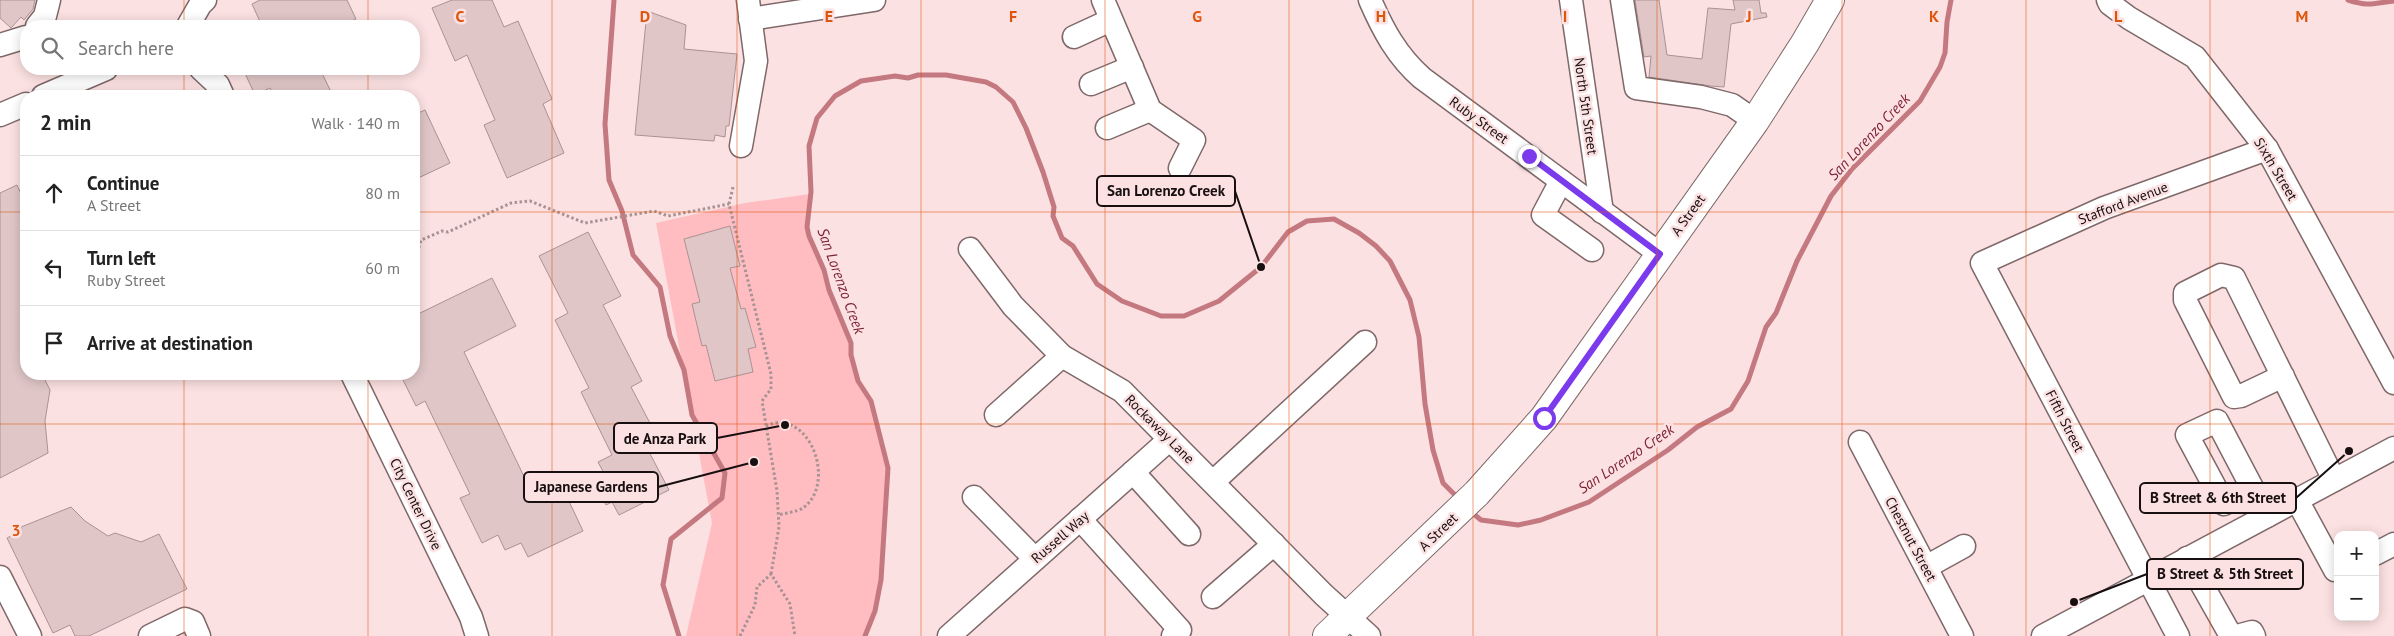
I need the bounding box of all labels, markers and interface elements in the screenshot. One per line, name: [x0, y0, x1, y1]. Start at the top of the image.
text: C: [456, 6, 465, 26]
text: D: [640, 6, 650, 26]
text: E: [825, 6, 833, 26]
text: F: [1009, 6, 1017, 26]
text: G: [1192, 6, 1202, 26]
text: H: [1376, 6, 1386, 26]
text: I: [1563, 6, 1567, 26]
text: J: [1745, 6, 1752, 26]
text: K: [1929, 6, 1939, 26]
text: L: [2114, 6, 2123, 26]
text: M: [2296, 6, 2308, 26]
search box: [20, 20, 420, 75]
icon: search: [38, 34, 66, 62]
text: Search here: [78, 36, 174, 60]
street label: North 5th Street: [1570, 56, 1602, 156]
water label: San Lorenzo Creek: [1824, 88, 1915, 184]
street label: Ruby Street: [1446, 93, 1512, 148]
text: 2 min: [40, 109, 91, 136]
text: Walk · 140 m: [311, 113, 400, 133]
street label: Sixth Street: [2250, 134, 2302, 204]
route end: [1518, 145, 1541, 168]
text: Continue: [87, 171, 159, 195]
callout: San Lorenzo Creek: [1097, 176, 1235, 206]
street label: Stafford Avenue: [2076, 178, 2170, 228]
icon: ahead: [40, 179, 68, 207]
text: San Lorenzo Creek: [1107, 181, 1226, 200]
text: 80 m: [365, 183, 400, 203]
street label: A Street: [1667, 190, 1709, 239]
text: A Street: [87, 195, 141, 215]
water label: San Lorenzo Creek: [813, 225, 870, 338]
text: Turn left: [87, 246, 156, 270]
icon: left: [40, 254, 68, 282]
text: 60 m: [365, 258, 400, 278]
text: Ruby Street: [87, 270, 165, 290]
icon: arrive: [40, 329, 68, 357]
text: Arrive at destination: [87, 331, 253, 355]
street label: Fifth Street: [2042, 387, 2088, 455]
street label: Rockaway Lane: [1122, 391, 1198, 467]
route start: [1533, 407, 1556, 430]
water label: San Lorenzo Creek: [1574, 419, 1678, 498]
callout: de Anza Park: [614, 423, 717, 453]
text: de Anza Park: [624, 429, 707, 448]
street label: City Center Drive: [386, 455, 446, 553]
callout: Japanese Gardens: [524, 472, 658, 502]
text: Japanese Gardens: [533, 477, 648, 496]
callout: B Street & 6th Street: [2140, 483, 2296, 513]
text: B Street & 6th Street: [2150, 488, 2287, 507]
street label: Chestnut Street: [1881, 494, 1941, 584]
street label: Russell Way: [1027, 507, 1093, 567]
street label: A Street: [1415, 509, 1461, 555]
text: 3: [11, 520, 21, 540]
map controls: [2334, 531, 2379, 621]
button: +: [2334, 531, 2379, 576]
callout: B Street & 5th Street: [2147, 559, 2303, 589]
text: B Street & 5th Street: [2157, 564, 2294, 583]
button: −: [2334, 576, 2379, 621]

